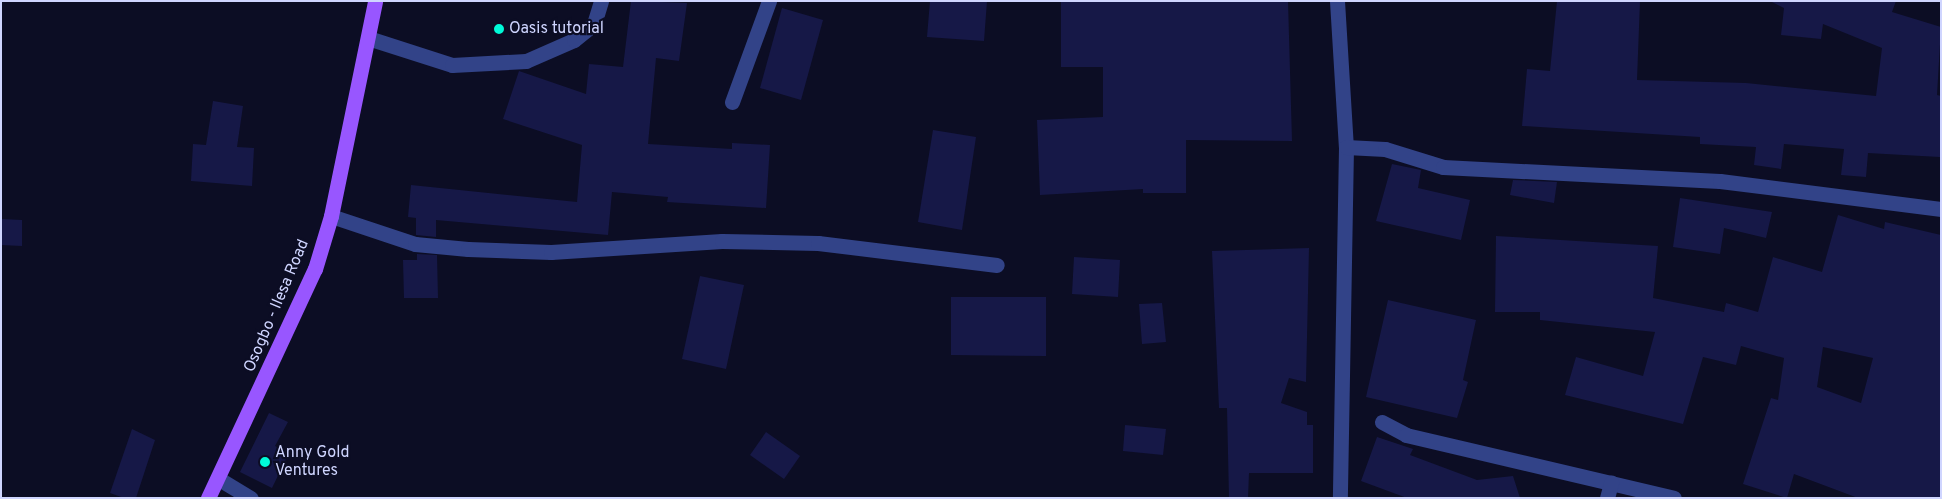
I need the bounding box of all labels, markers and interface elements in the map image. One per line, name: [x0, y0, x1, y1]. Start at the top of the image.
place label: Oasis tutorial: [509, 19, 604, 39]
marker: Oasis tutorial: [493, 23, 505, 35]
street label: Osogbo - Ilesa Road: [240, 237, 314, 375]
place label: Anny Gold Ventures: [275, 443, 349, 481]
marker: Anny Gold Ventures: [259, 456, 271, 468]

